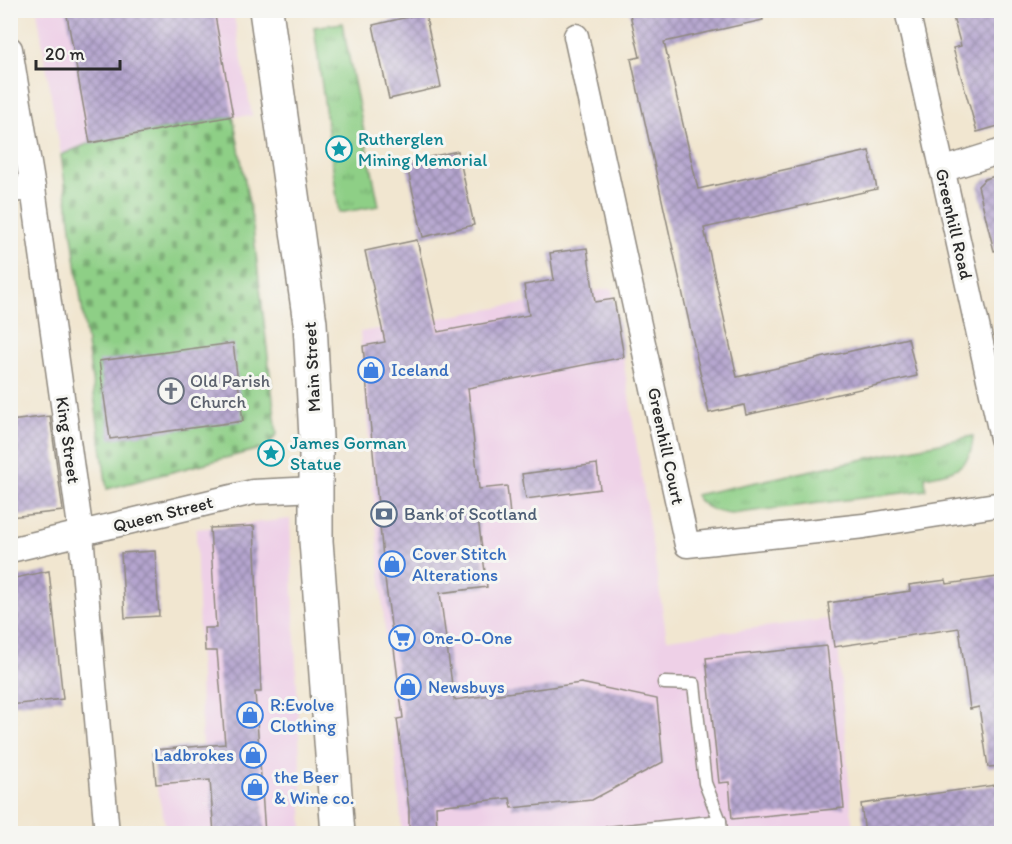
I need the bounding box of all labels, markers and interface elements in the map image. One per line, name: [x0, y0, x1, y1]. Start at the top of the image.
scale bar: [36, 33, 120, 71]
text: 20 m: [45, 43, 85, 65]
place label: Rutherglen Mining Memorial: [358, 128, 487, 171]
place icon: Rutherglen Mining Memorial: [324, 134, 354, 164]
street label: Greenhill Road: [931, 166, 978, 282]
street label: Main Street: [299, 321, 325, 413]
shop icon: Iceland: [356, 355, 386, 385]
place label: Iceland: [391, 359, 449, 381]
place label: Old Parish Church: [190, 370, 270, 413]
church icon: Old Parish Church: [156, 376, 186, 406]
street label: Greenhill Court: [643, 385, 689, 507]
street label: King Street: [51, 395, 85, 485]
place label: James Gorman Statue: [290, 432, 407, 475]
place icon: James Gorman Statue: [256, 438, 286, 468]
street label: Queen Street: [111, 491, 216, 537]
bank icon: Bank of Scotland: [369, 499, 399, 529]
place label: Bank of Scotland: [404, 503, 537, 525]
place label: Cover Stitch Alterations: [412, 543, 507, 586]
shop icon: Cover Stitch Alterations: [377, 549, 407, 579]
supermarket icon: One-O-One: [387, 623, 417, 653]
place label: One-O-One: [422, 627, 512, 649]
shop icon: Newsbuys: [393, 672, 423, 702]
place label: Newsbuys: [428, 676, 505, 698]
place label: R:Evolve Clothing: [270, 694, 337, 737]
shop icon: R:Evolve Clothing: [235, 700, 265, 730]
shop icon: Ladbrokes: [238, 740, 268, 770]
place label: Ladbrokes: [154, 744, 234, 766]
place label: the Beer & Wine co.: [274, 766, 354, 809]
shop icon: the Beer & Wine co.: [240, 772, 270, 802]

